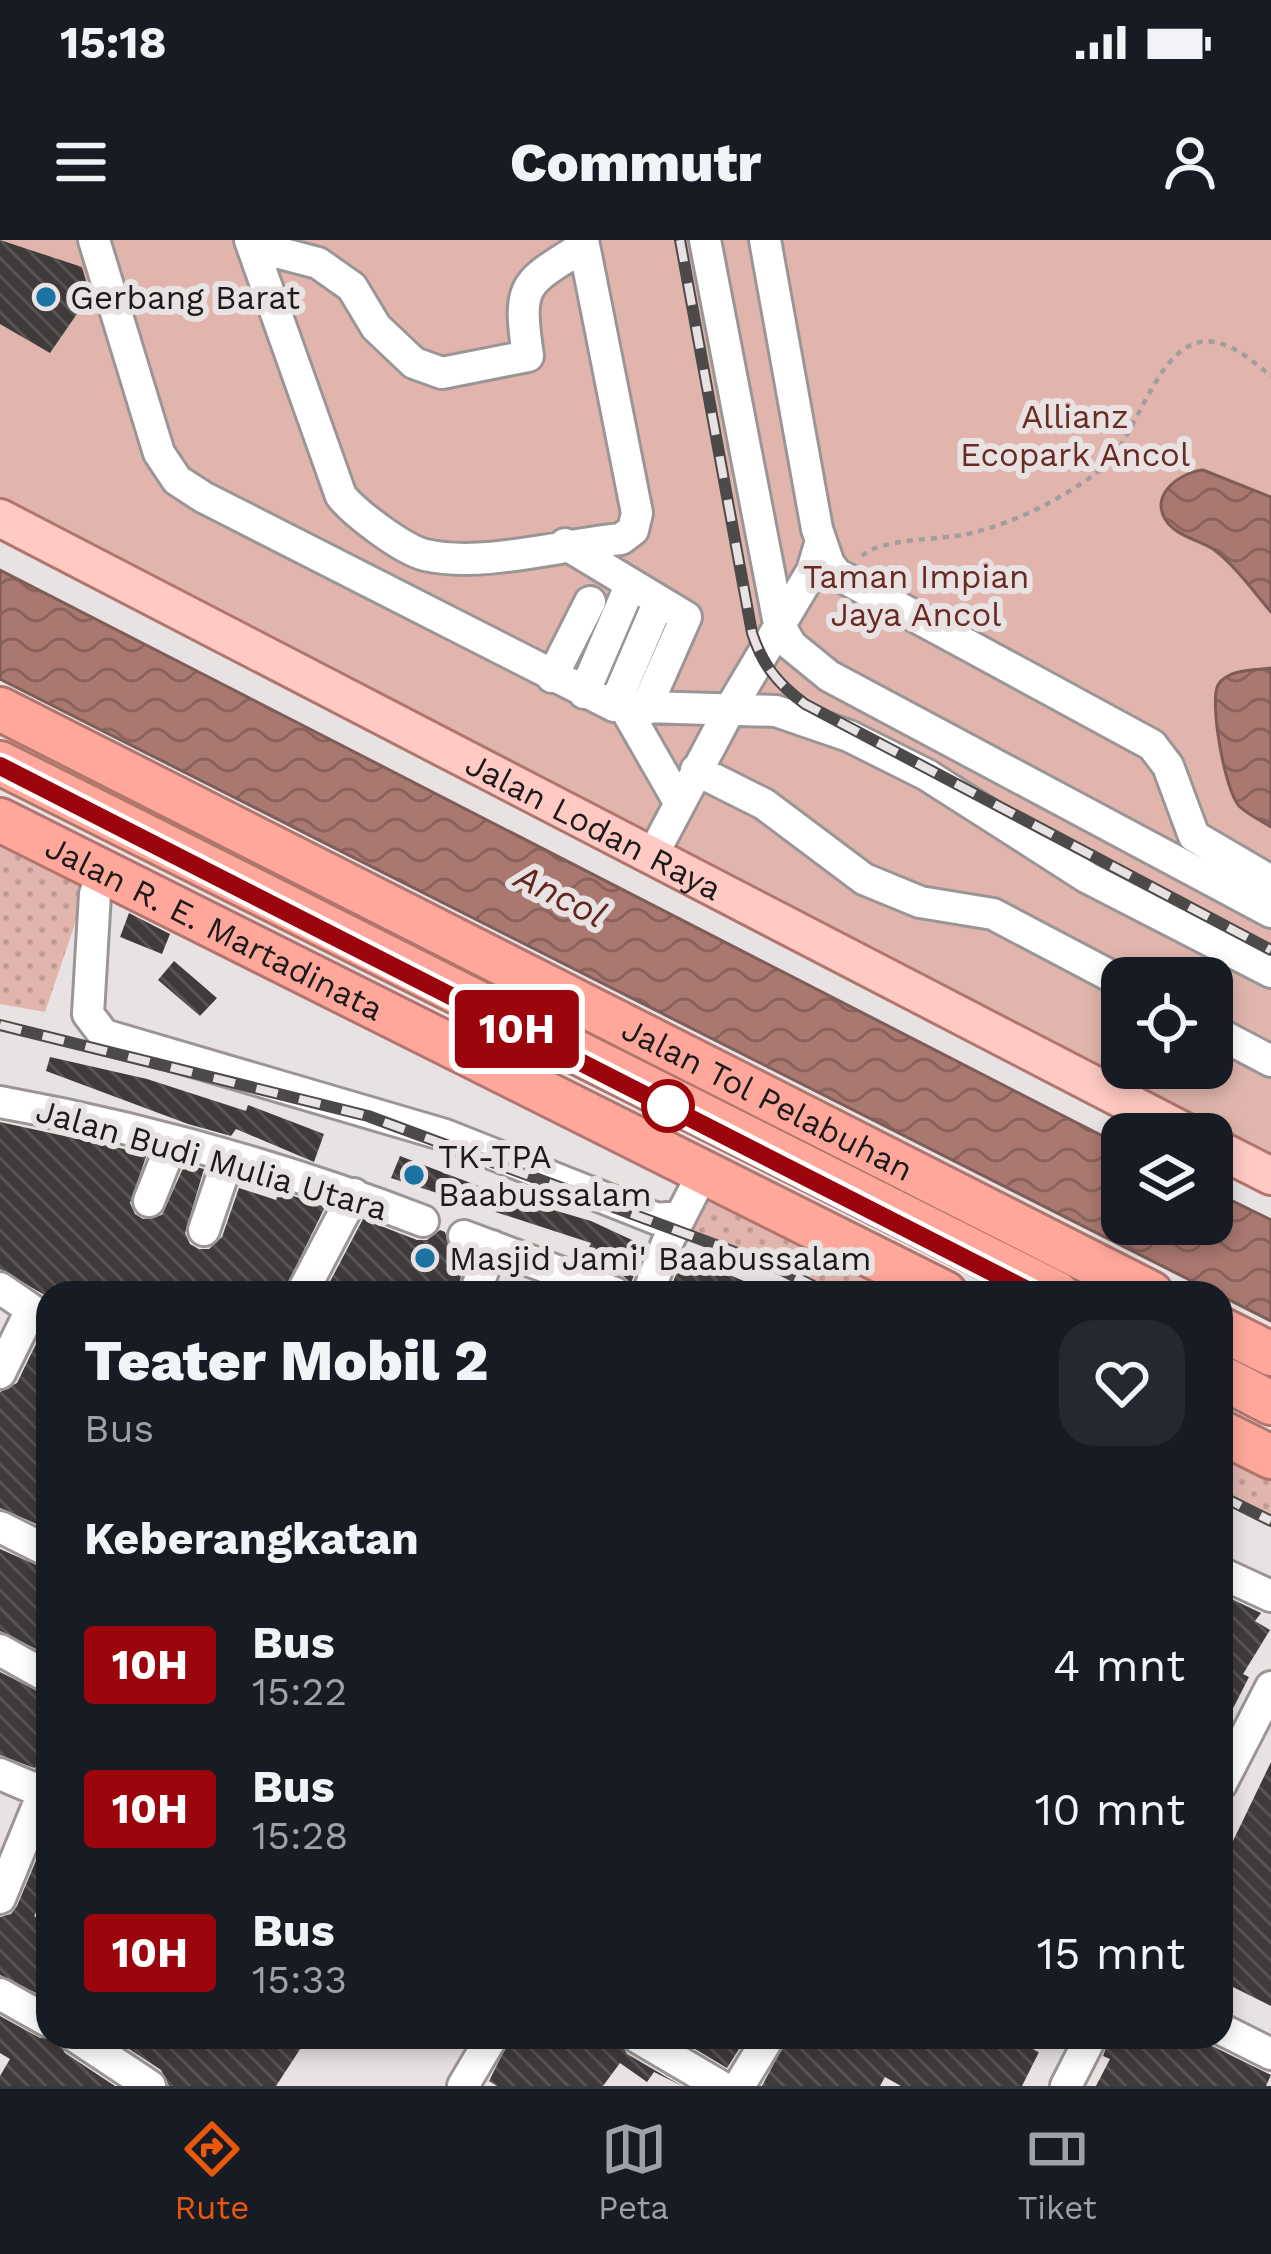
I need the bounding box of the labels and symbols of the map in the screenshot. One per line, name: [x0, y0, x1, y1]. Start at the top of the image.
place label: Gerbang Barat: [70, 278, 300, 317]
marker: Gerbang Barat: [33, 284, 59, 310]
park label: Allianz Ecopark Ancol: [960, 397, 1190, 474]
park label: Taman Impian Jaya Ancol: [803, 557, 1029, 634]
street label: Jalan Lodan Raya: [459, 744, 728, 908]
street label: Jalan R. E. Martadinata: [39, 827, 390, 1029]
water label: Ancol: [506, 854, 613, 936]
line badge: 10H: [448, 990, 586, 1068]
street label: Jalan Tol Pelabuhan: [616, 1009, 920, 1189]
unlabelled marker: [643, 1081, 693, 1131]
street label: Jalan Budi Mulia Utara: [32, 1091, 392, 1228]
place label: TK-TPA Baabussalam: [438, 1137, 652, 1214]
marker: TK-TPA Baabussalam: [401, 1162, 427, 1188]
place label: Masjid Jami' Baabussalam: [449, 1239, 871, 1278]
marker: Masjid Jami' Baabussalam: [412, 1245, 438, 1271]

